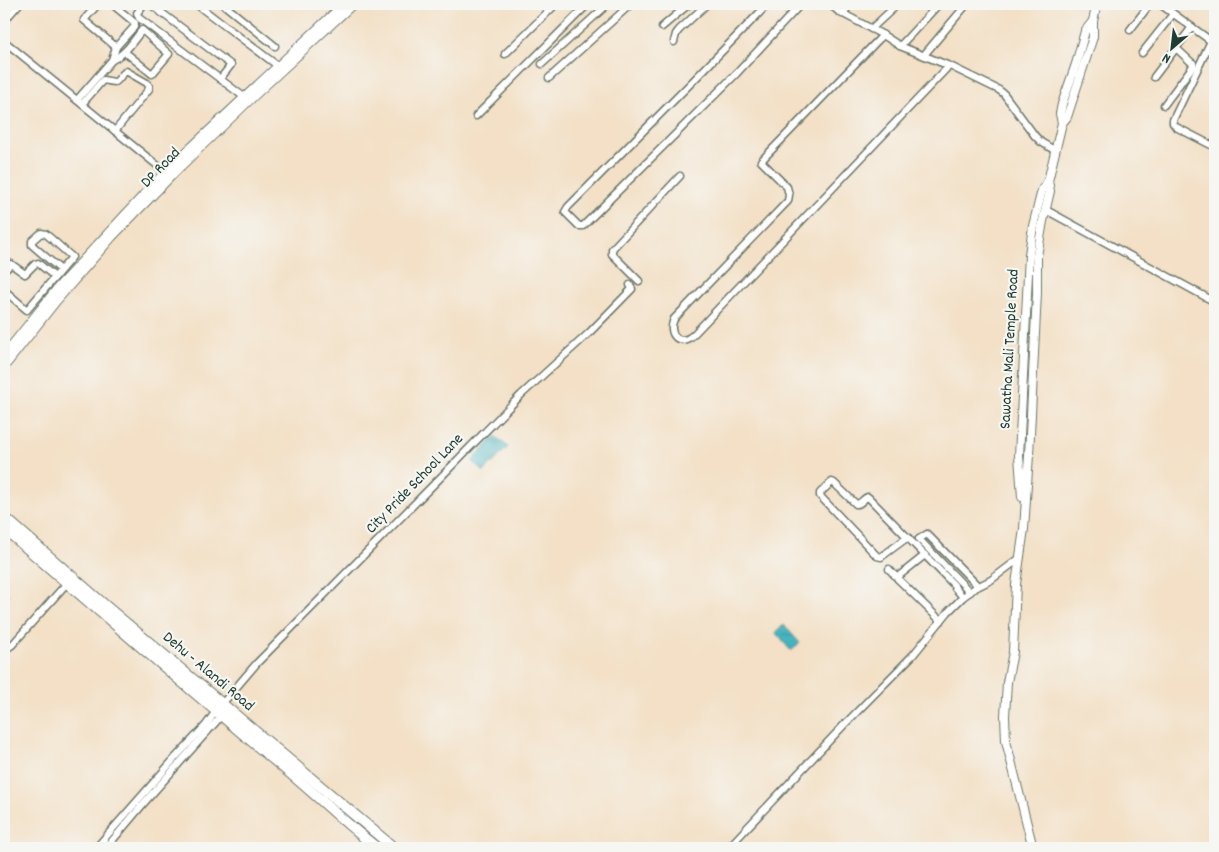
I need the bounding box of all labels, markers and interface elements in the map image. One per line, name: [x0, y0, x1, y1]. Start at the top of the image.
north arrow: [1146, 22, 1196, 72]
text: N: [1159, 47, 1175, 68]
street label: DP Road: [136, 142, 186, 194]
street label: Sawatha Mali Temple Road: [994, 268, 1026, 430]
street label: City Pride School Lane: [361, 428, 469, 540]
street label: Dehu - Alandi Road: [157, 627, 259, 717]

